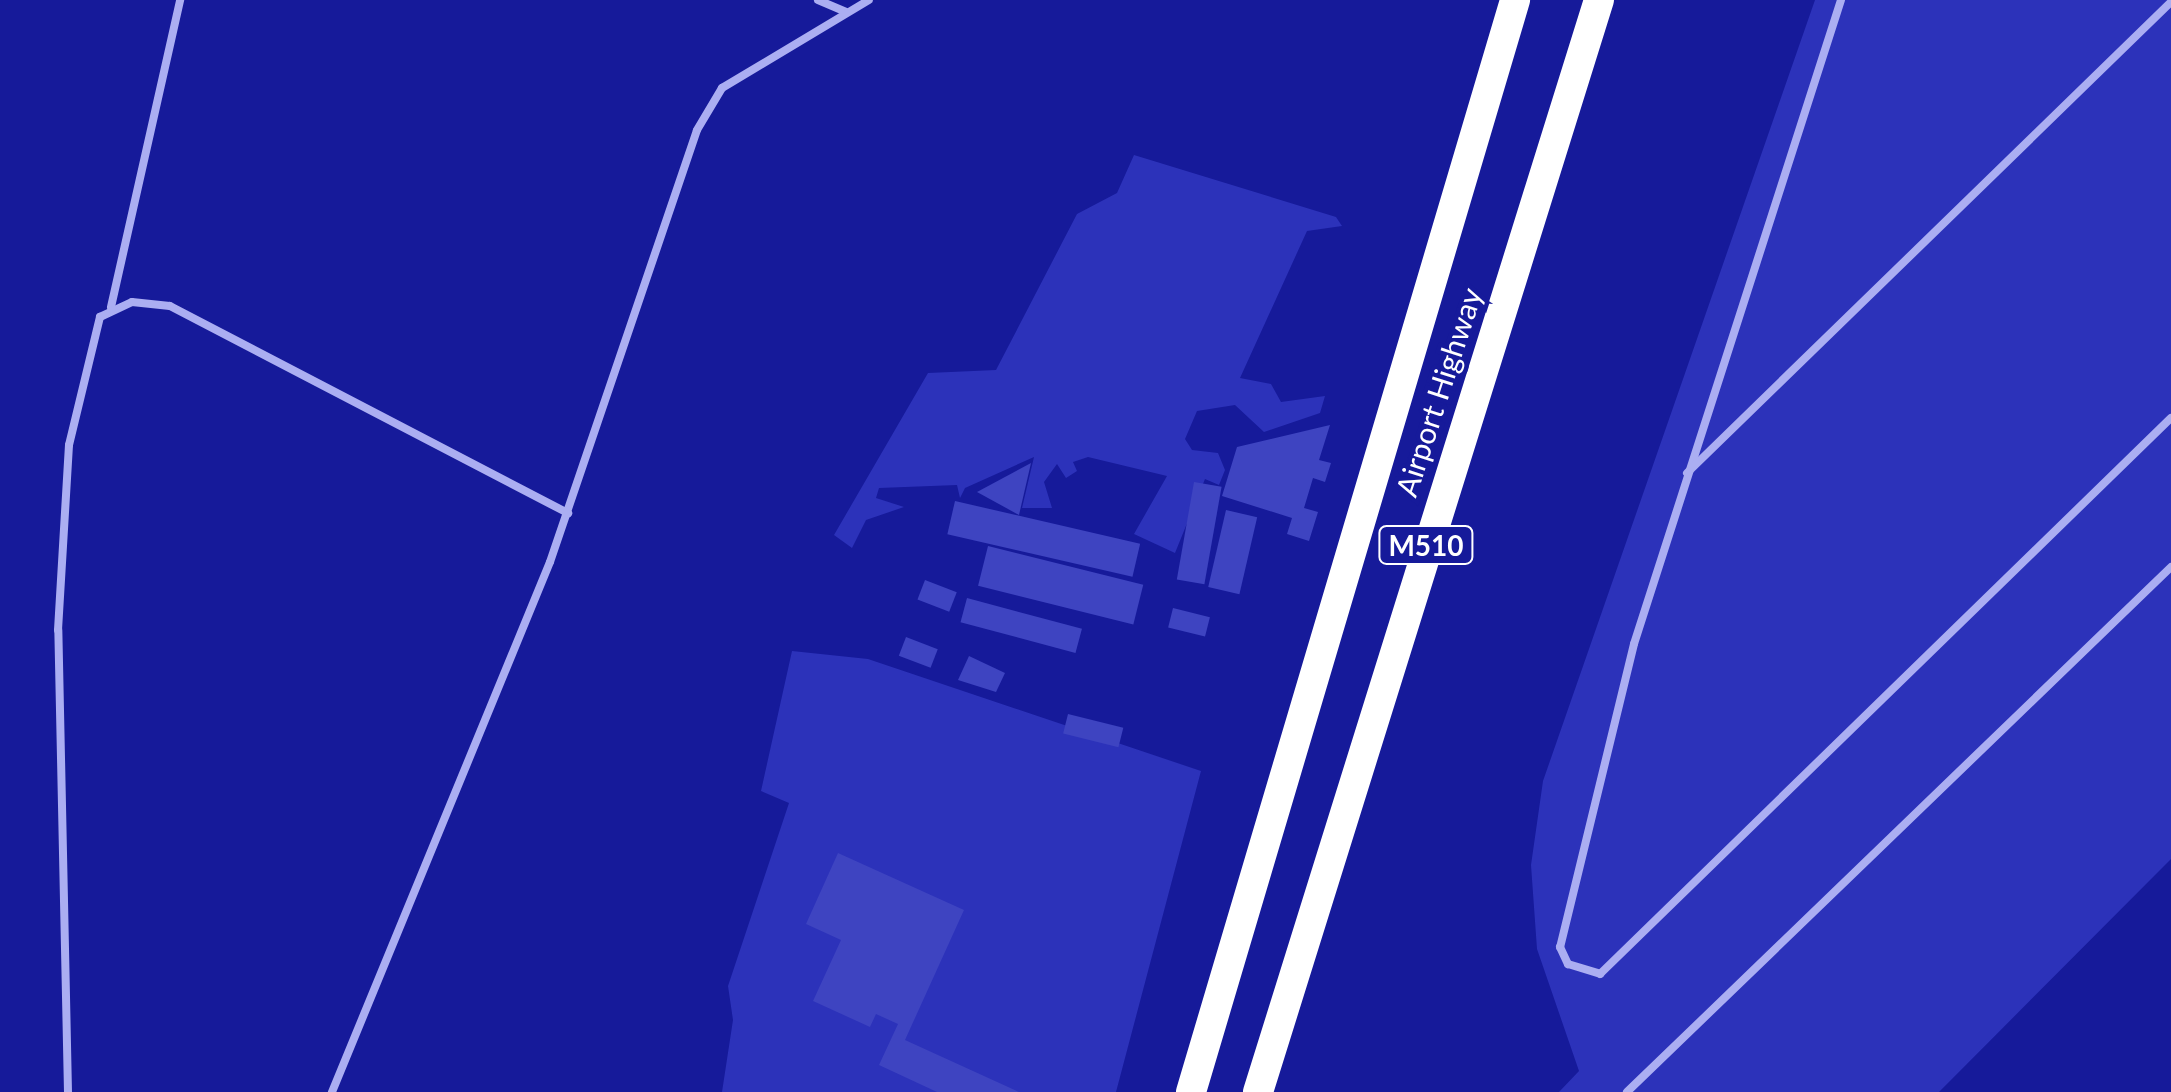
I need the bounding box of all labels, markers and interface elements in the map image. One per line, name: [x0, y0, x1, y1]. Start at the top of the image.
street label: Airport Highway: [1387, 283, 1489, 501]
road number: M510: [1376, 522, 1476, 568]

